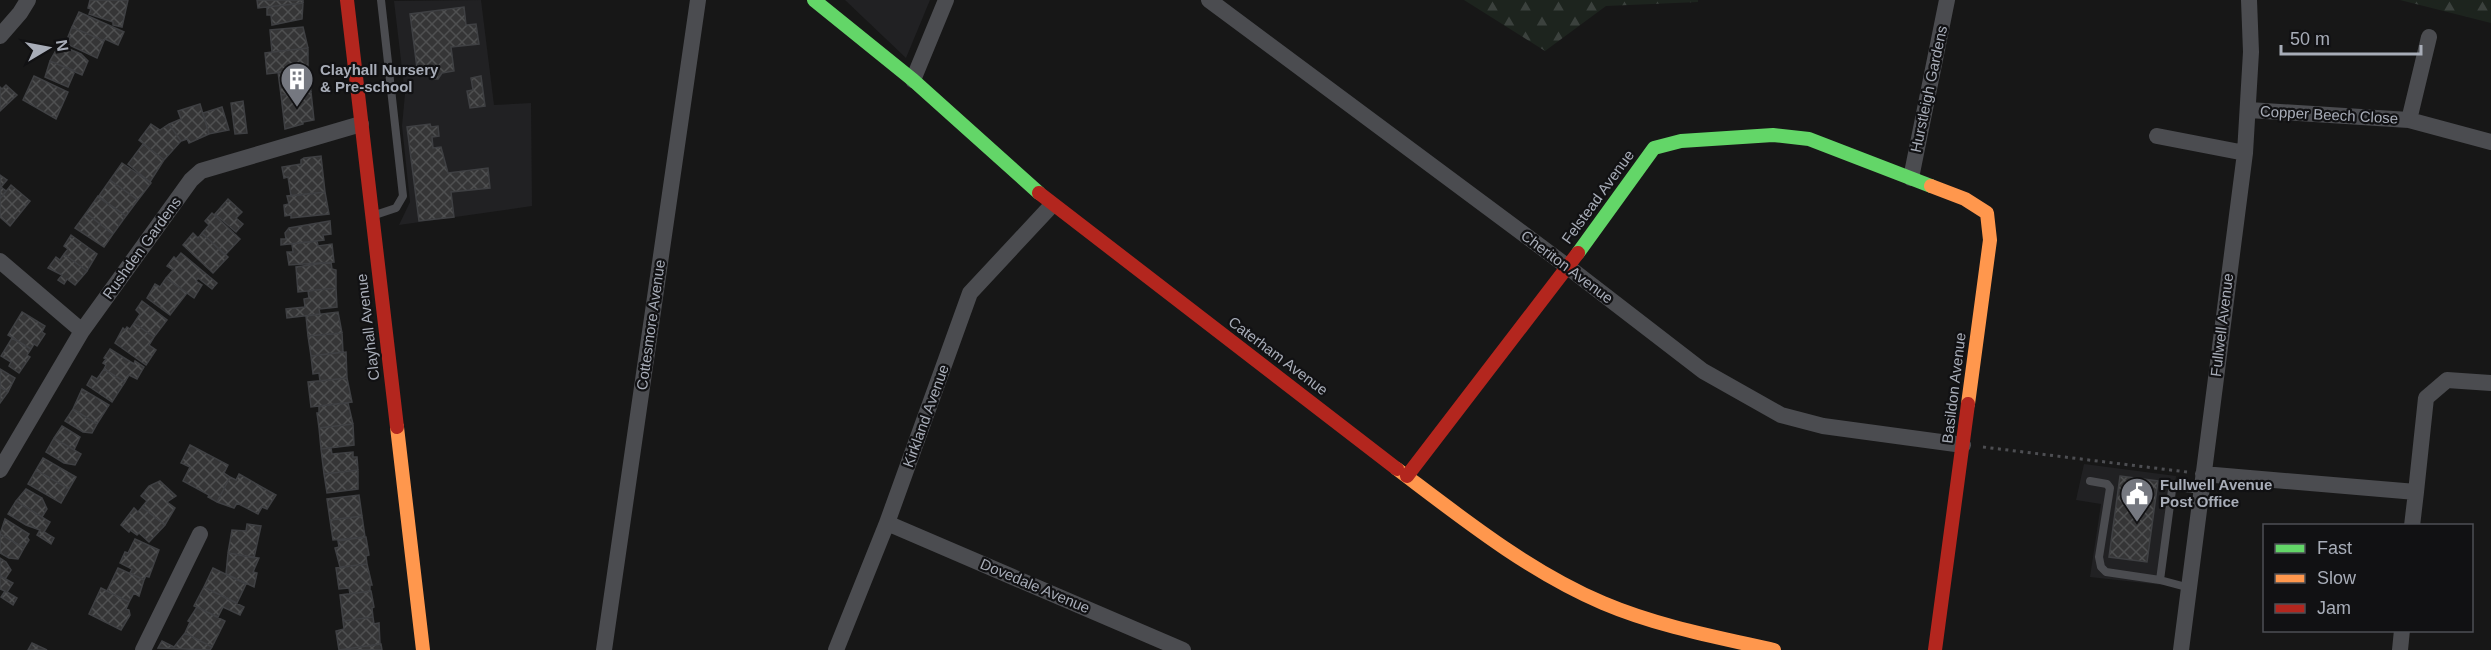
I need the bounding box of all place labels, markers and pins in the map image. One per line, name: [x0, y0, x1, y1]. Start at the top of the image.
building icon: Clayhall Nursery & Pre-school: [279, 61, 315, 108]
place label: Clayhall Nursery & Pre-school: [320, 61, 439, 95]
public building icon: Fullwell Avenue Post Office: [2119, 476, 2155, 523]
place label: Fullwell Avenue Post Office: [2160, 476, 2272, 510]

